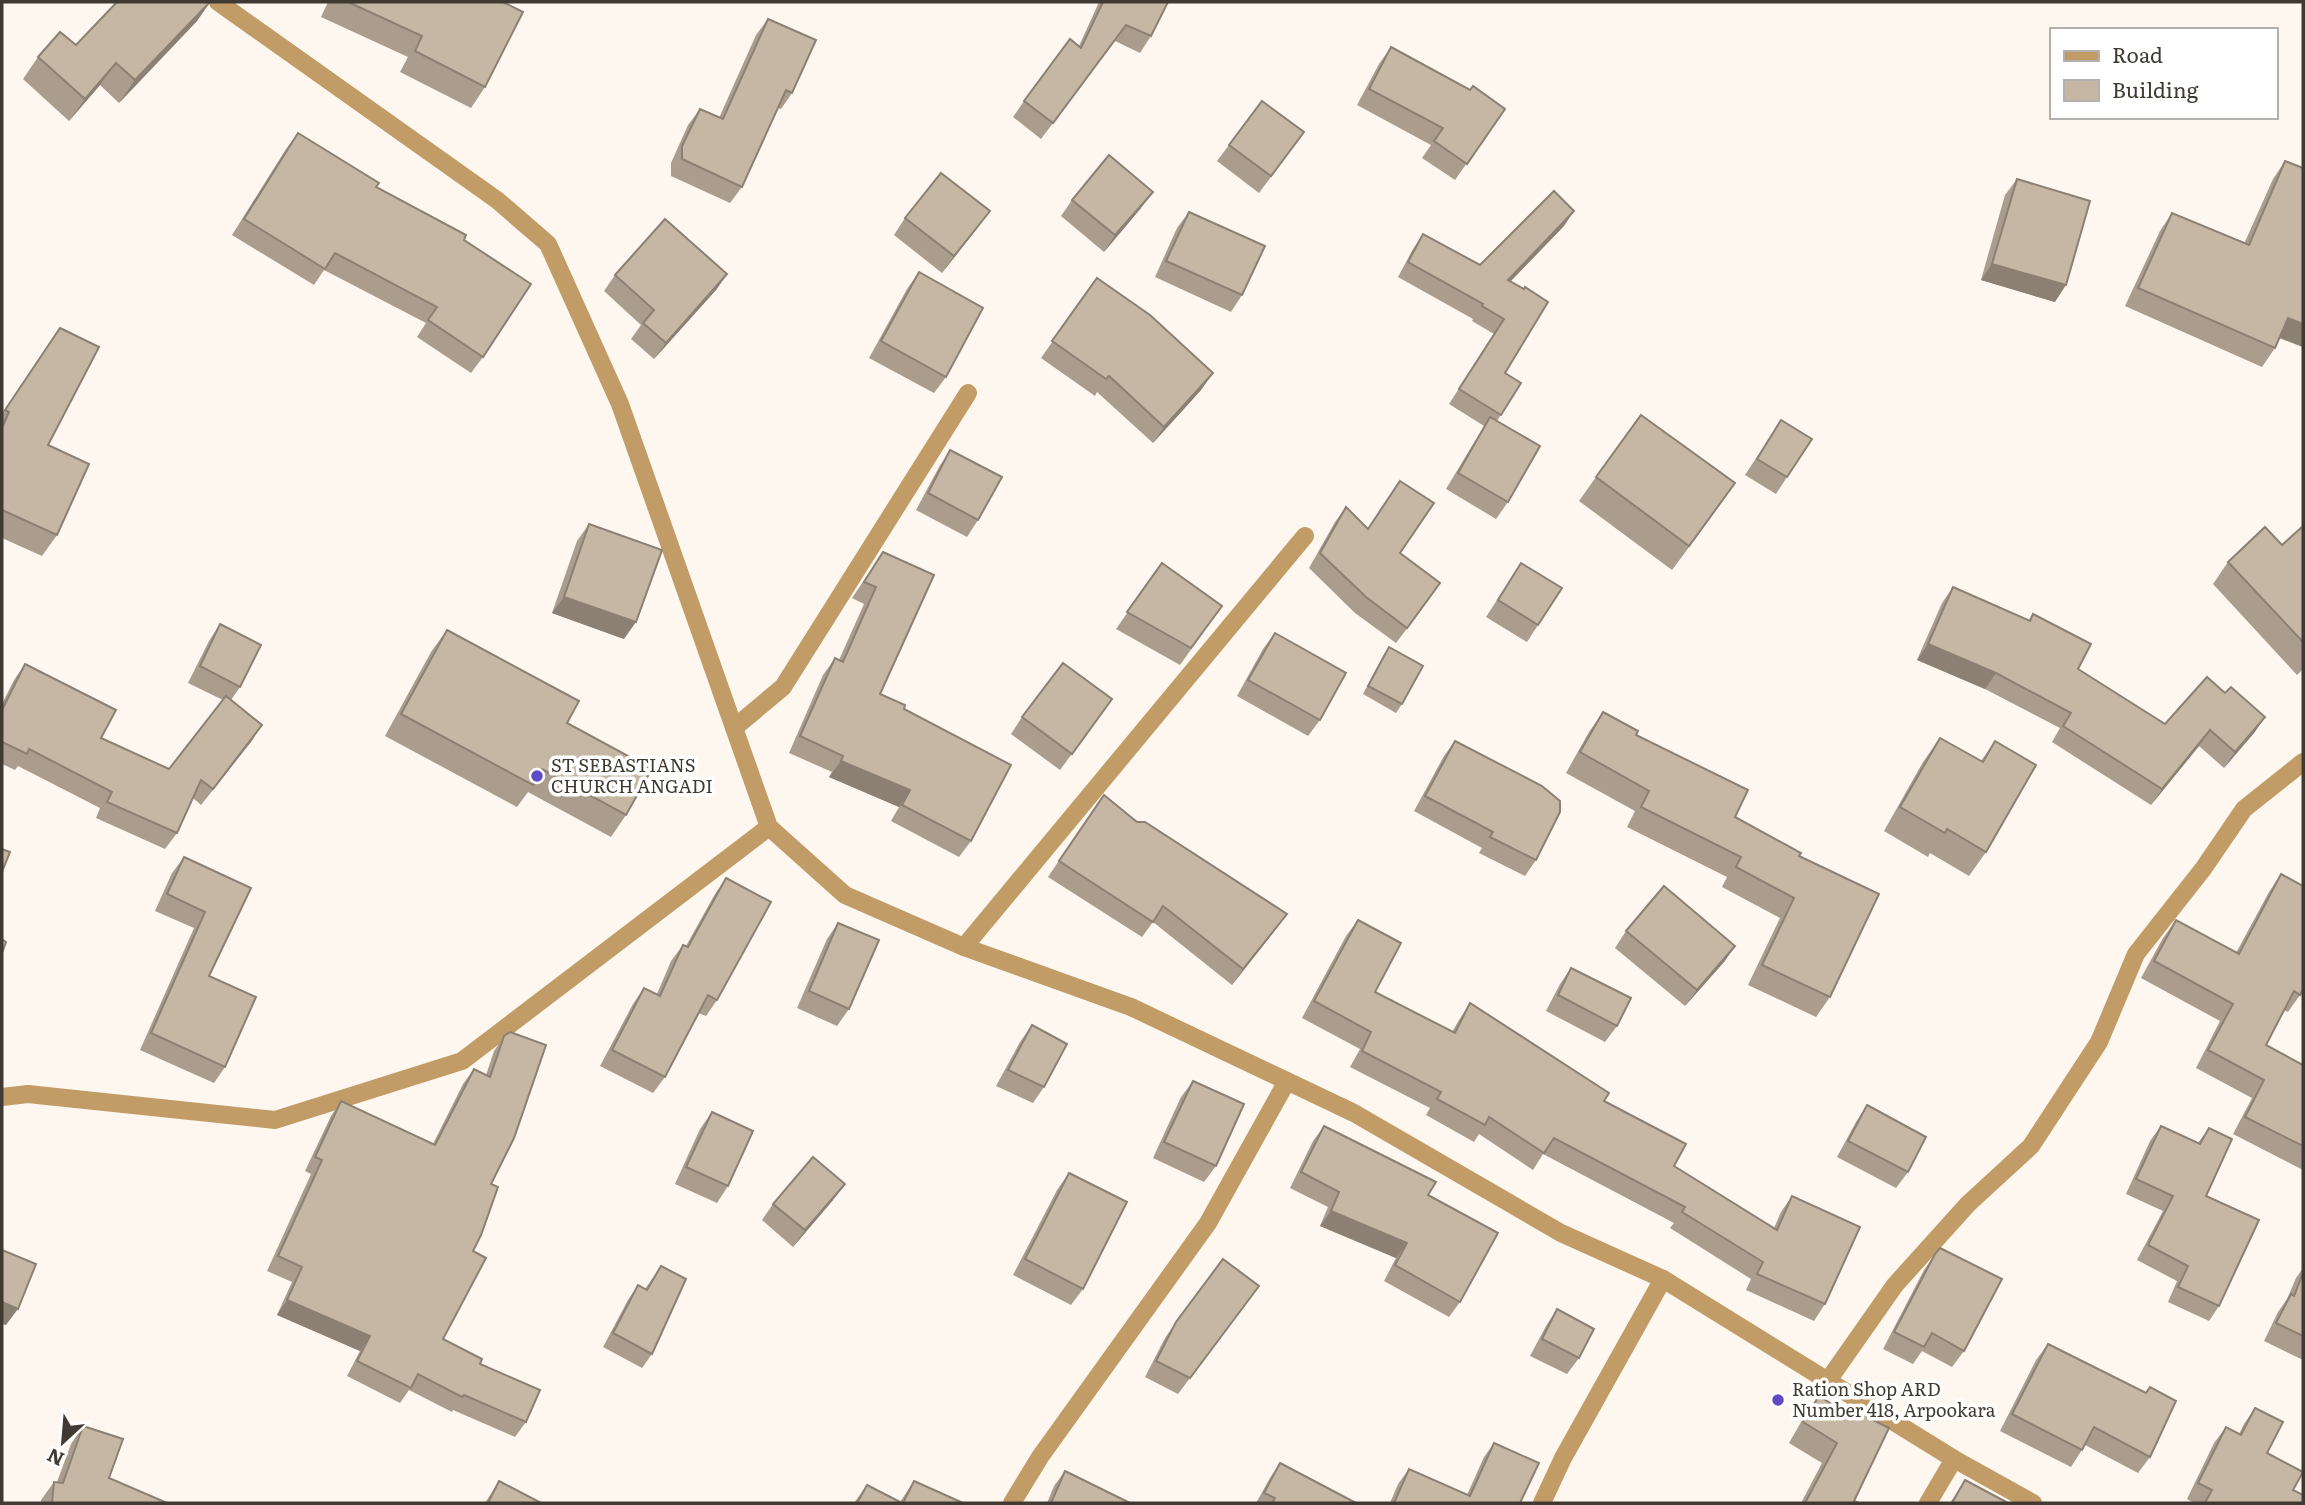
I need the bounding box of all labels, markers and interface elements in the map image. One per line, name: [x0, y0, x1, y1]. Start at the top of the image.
legend: [2050, 28, 2277, 119]
text: Road: [2112, 38, 2163, 69]
text: Building: [2112, 73, 2199, 104]
place label: ST SEBASTIANS CHURCH ANGADI: [551, 751, 713, 799]
marker: ST SEBASTIANS CHURCH ANGADI: [529, 768, 545, 784]
place label: Ration Shop ARD Number 418, Arpookara: [1792, 1375, 1996, 1423]
marker: Ration Shop ARD Number 418, Arpookara: [1770, 1392, 1786, 1408]
north arrow: [28, 1407, 98, 1477]
text: N: [42, 1442, 68, 1474]

